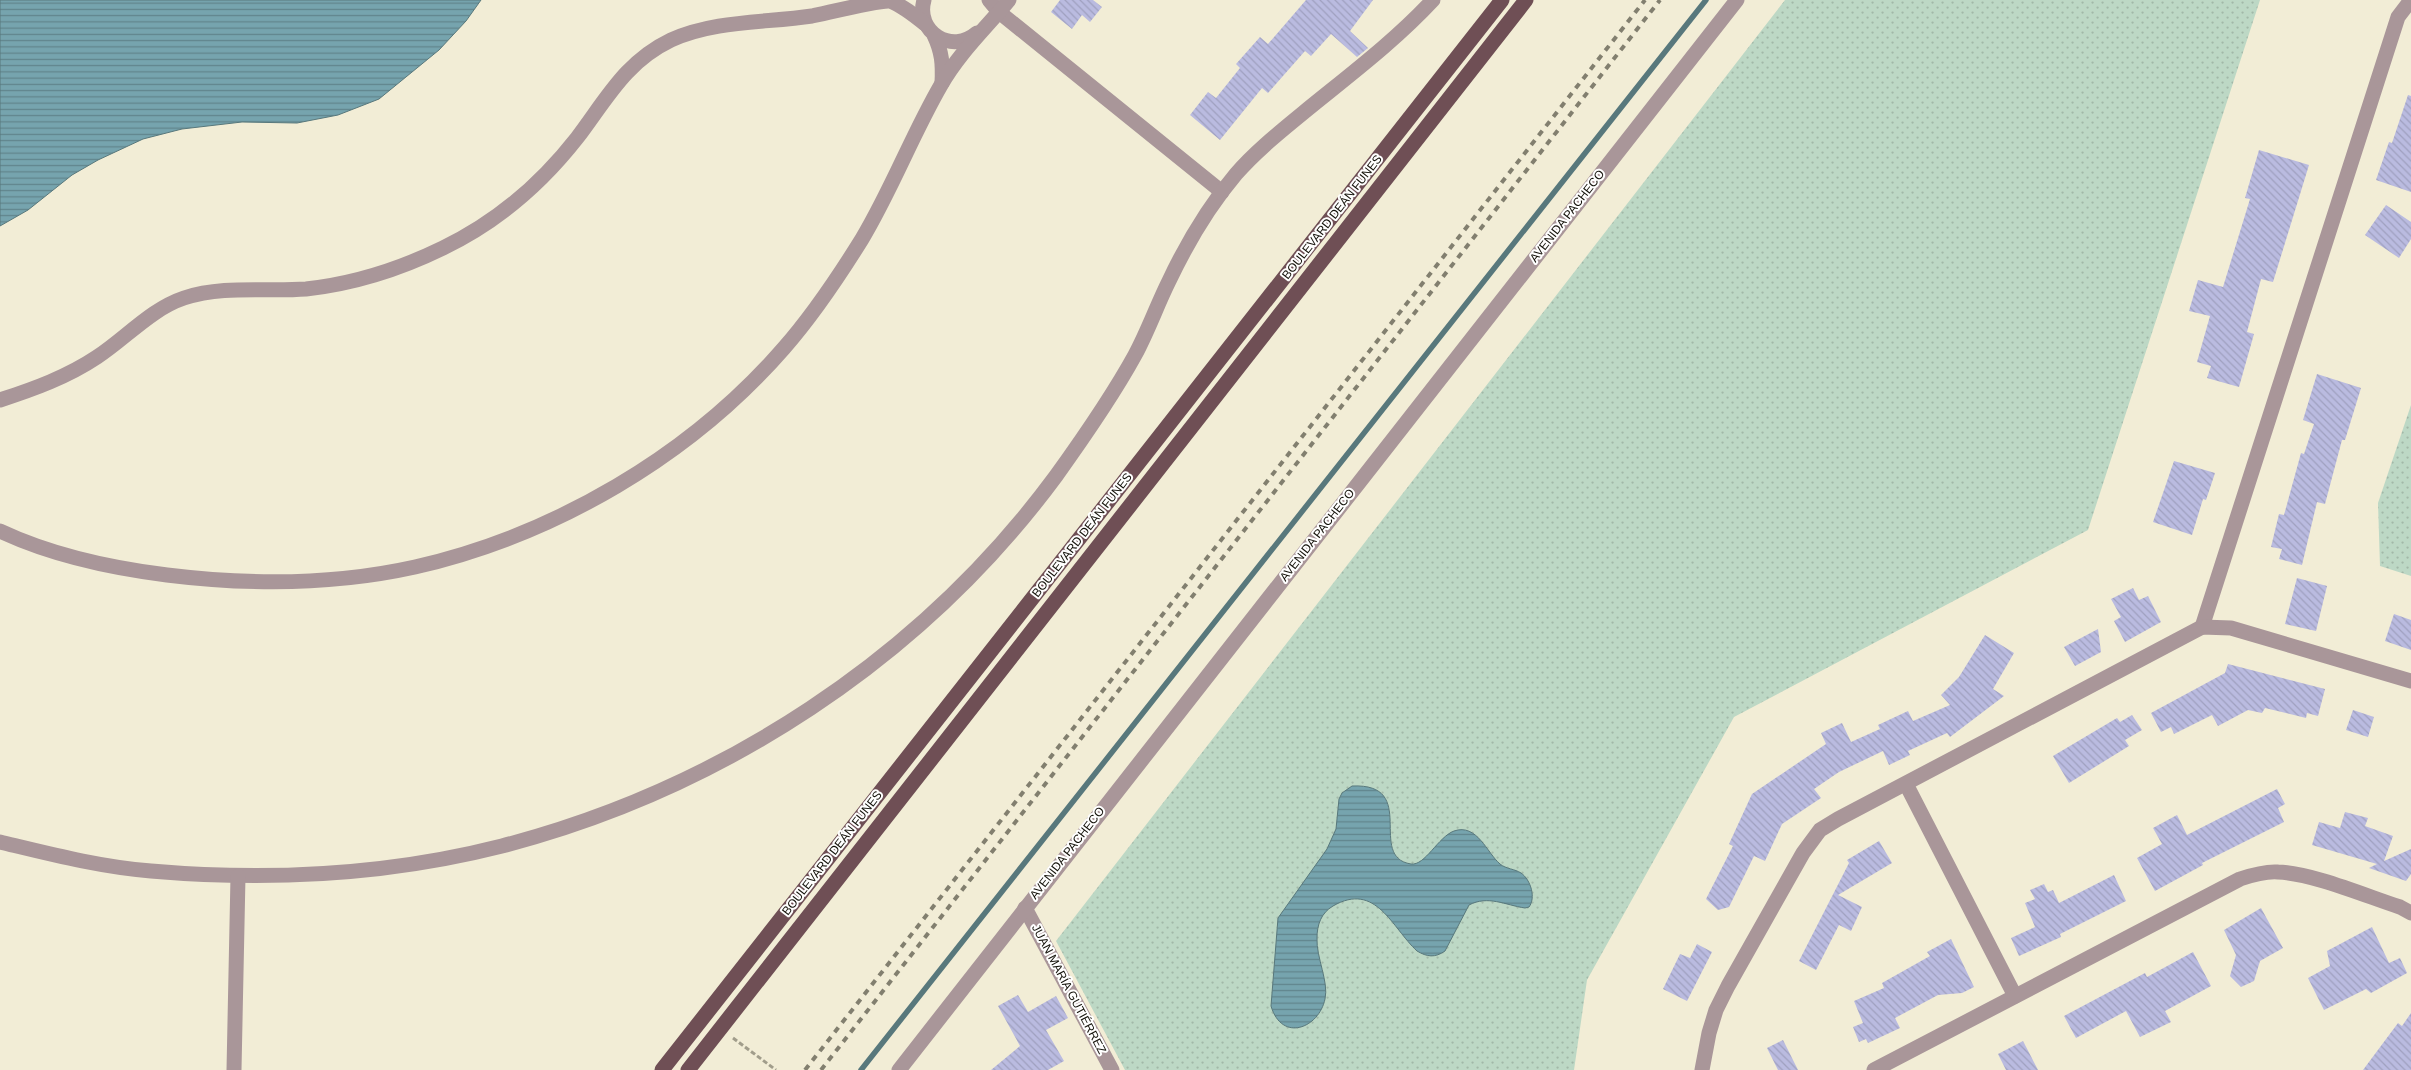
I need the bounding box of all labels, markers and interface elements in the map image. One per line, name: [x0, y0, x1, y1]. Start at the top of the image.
street label: BOULEVARD DEÁN FUNES: [1278, 151, 1385, 282]
street label: AVENIDA PACHECO: [1527, 167, 1607, 265]
street label: BOULEVARD DEÁN FUNES: [1028, 469, 1135, 600]
street label: AVENIDA PACHECO: [1277, 486, 1357, 584]
street label: BOULEVARD DEÁN FUNES: [778, 787, 885, 918]
street label: AVENIDA PACHECO: [1027, 804, 1107, 902]
street label: JUAN MARÍA GUTIÉRREZ: [1029, 921, 1110, 1056]

